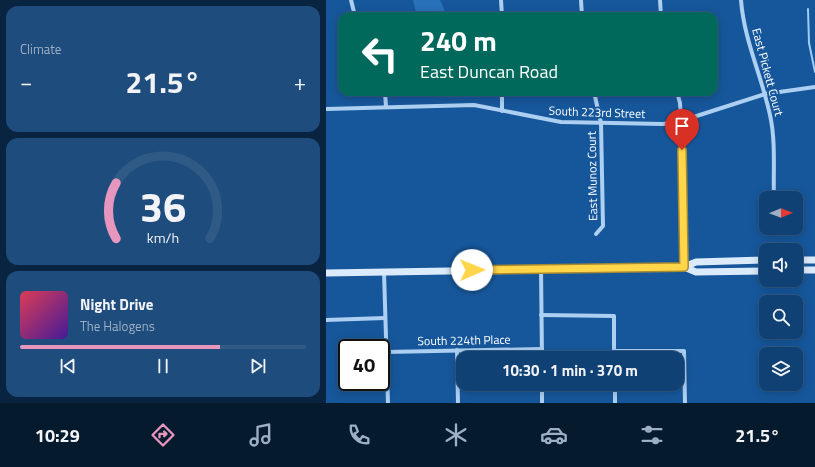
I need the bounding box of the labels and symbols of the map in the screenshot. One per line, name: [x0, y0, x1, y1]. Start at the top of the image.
street label: East Pickett Court: [747, 26, 789, 119]
street label: South 223rd Street: [548, 101, 646, 123]
pin: [665, 109, 699, 150]
street label: East Munoz Court: [582, 130, 602, 221]
north arrow: [759, 191, 803, 235]
position arrow: [451, 249, 493, 291]
street label: South 224th Place: [417, 330, 511, 350]
speed limit sign: 40: [338, 339, 390, 391]

